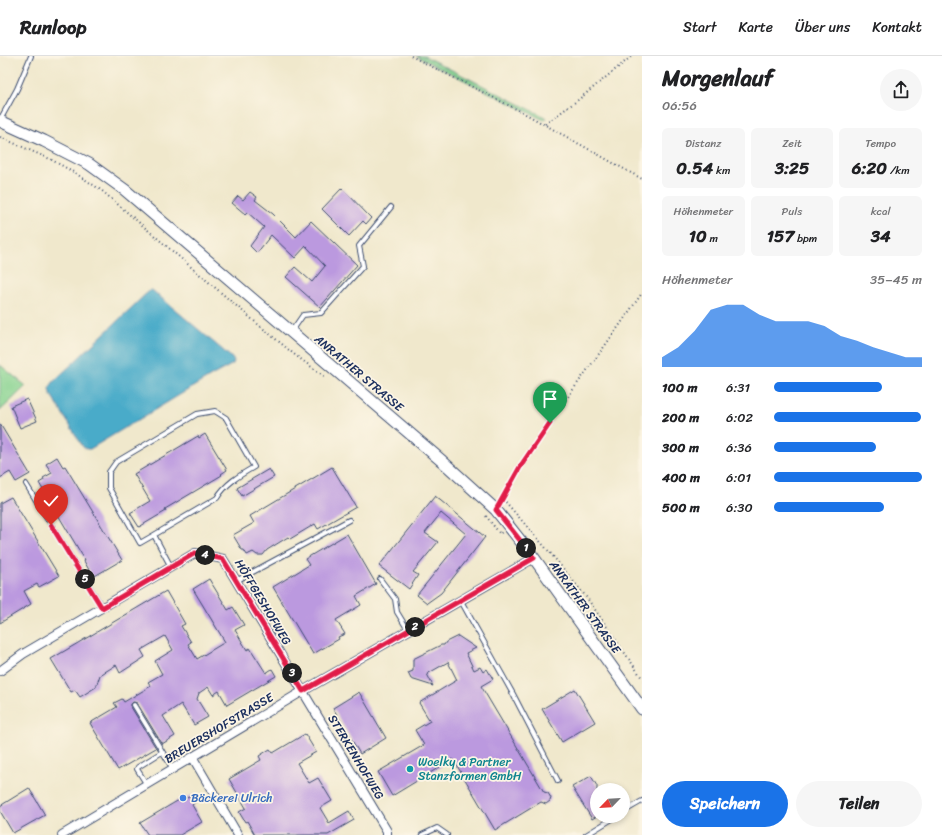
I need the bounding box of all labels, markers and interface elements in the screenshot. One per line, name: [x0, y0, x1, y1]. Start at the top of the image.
text: Runloop: [20, 11, 86, 44]
text: Start: [683, 15, 716, 40]
text: Karte: [738, 15, 773, 40]
text: Über uns: [795, 15, 850, 40]
text: Kontakt: [872, 15, 922, 40]
text: Morgenlauf: [662, 59, 773, 98]
button: share: [880, 69, 922, 111]
text: 06:56: [662, 94, 697, 117]
text: Distanz: [685, 134, 721, 153]
text: Zeit: [782, 134, 802, 153]
text: Tempo: [865, 134, 896, 153]
text: 0.54: [676, 153, 713, 183]
text: 3:25: [775, 153, 809, 183]
text: 6:20: [852, 153, 887, 183]
text: km: [713, 161, 730, 180]
text: /km: [887, 161, 910, 180]
text: Höhenmeter: [674, 202, 733, 221]
text: Puls: [782, 202, 802, 221]
text: kcal: [871, 202, 891, 221]
text: 10: [689, 221, 707, 251]
text: 157: [767, 221, 794, 251]
text: 34: [871, 221, 891, 251]
text: m: [707, 229, 718, 248]
text: bpm: [794, 229, 817, 248]
text: Höhenmeter: [662, 268, 732, 291]
text: 35–45 m: [870, 268, 922, 291]
street label: ANRATHER STRASSE: [308, 328, 410, 418]
text: 100 m: [662, 376, 697, 399]
text: 6:31: [726, 376, 750, 399]
pin: [533, 382, 567, 423]
icon: arrive: [539, 388, 561, 410]
text: 200 m: [662, 406, 699, 429]
text: 6:02: [726, 406, 753, 429]
text: 300 m: [662, 436, 699, 459]
text: 6:36: [726, 436, 752, 459]
text: 400 m: [662, 466, 700, 489]
text: 6:01: [726, 466, 751, 489]
pin: [34, 484, 68, 525]
icon: check: [40, 490, 62, 512]
text: 500 m: [662, 496, 700, 519]
text: 6:30: [726, 496, 753, 519]
pin: 1: [516, 538, 536, 558]
text: 1: [524, 538, 528, 557]
pin: 4: [195, 545, 215, 565]
text: 4: [202, 545, 208, 564]
street label: HÖFFGESHOFWEG: [228, 555, 298, 649]
street label: ANRATHER STRASSE: [543, 555, 627, 660]
pin: 5: [75, 569, 95, 589]
text: 5: [82, 569, 88, 588]
pin: 2: [405, 617, 425, 637]
text: 2: [412, 617, 418, 636]
pin: 3: [282, 663, 302, 683]
text: 3: [289, 663, 295, 682]
street label: BREUERSHOFSTRASSE: [160, 686, 279, 769]
street label: STERKENHOFWEG: [322, 710, 390, 804]
place label: Woelky & Partner Stanzformen GmbH: [418, 751, 522, 787]
marker: Woelky & Partner Stanzformen GmbH: [405, 764, 415, 774]
button: Speichern: [662, 781, 788, 827]
button: Teilen: [796, 781, 922, 827]
north arrow: [590, 783, 630, 823]
map controls: [590, 783, 630, 823]
place label: Bäckerei Ulrich: [191, 787, 273, 809]
marker: Bäckerei Ulrich: [178, 793, 188, 803]

